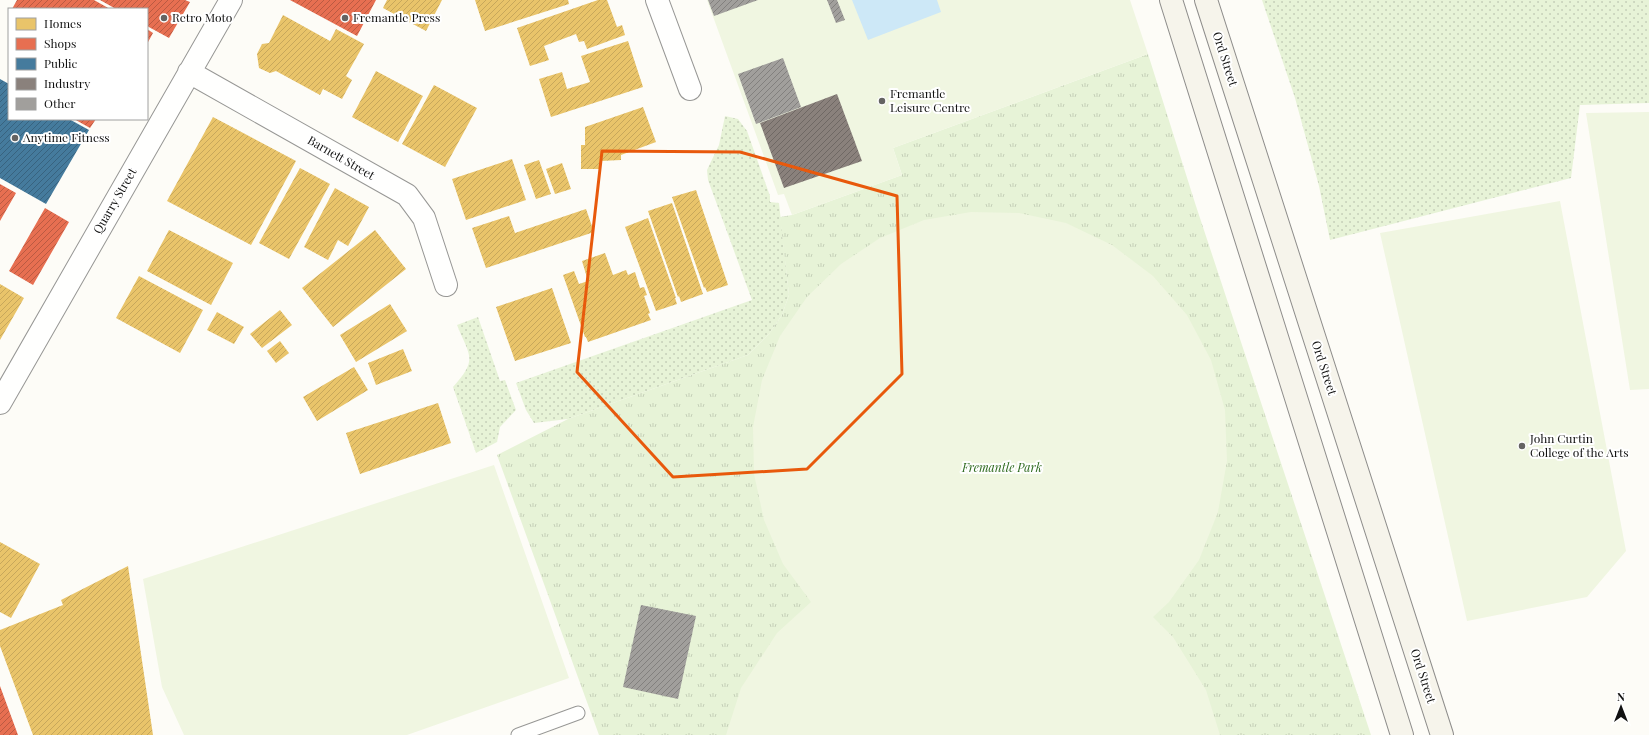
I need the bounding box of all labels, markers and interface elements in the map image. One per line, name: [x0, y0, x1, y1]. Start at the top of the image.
legend: [8, 8, 148, 120]
place label: Retro Moto: [172, 9, 233, 25]
place label: Fremantle Press: [353, 9, 440, 25]
marker: Retro Moto: [159, 13, 169, 23]
marker: Fremantle Press: [340, 13, 350, 23]
text: Homes: [44, 15, 82, 31]
street label: Ord Street: [1210, 30, 1242, 89]
text: Shops: [44, 35, 76, 51]
text: Public: [44, 55, 78, 71]
text: Industry: [44, 75, 90, 91]
place label: Fremantle Leisure Centre: [890, 85, 970, 115]
text: Other: [44, 95, 76, 111]
marker: Fremantle Leisure Centre: [877, 96, 887, 106]
place label: Anytime Fitness: [22, 129, 110, 145]
street label: Barnett Street: [305, 131, 379, 183]
marker: Anytime Fitness: [10, 133, 20, 143]
street label: Quarry Street: [89, 164, 140, 236]
street label: Ord Street: [1309, 339, 1341, 398]
place label: John Curtin College of the Arts: [1529, 430, 1629, 460]
marker: John Curtin College of the Arts: [1517, 441, 1527, 451]
park label: Fremantle Park: [961, 459, 1042, 475]
street label: Ord Street: [1408, 647, 1440, 706]
north arrow: [1601, 687, 1641, 727]
text: N: [1617, 689, 1625, 704]

